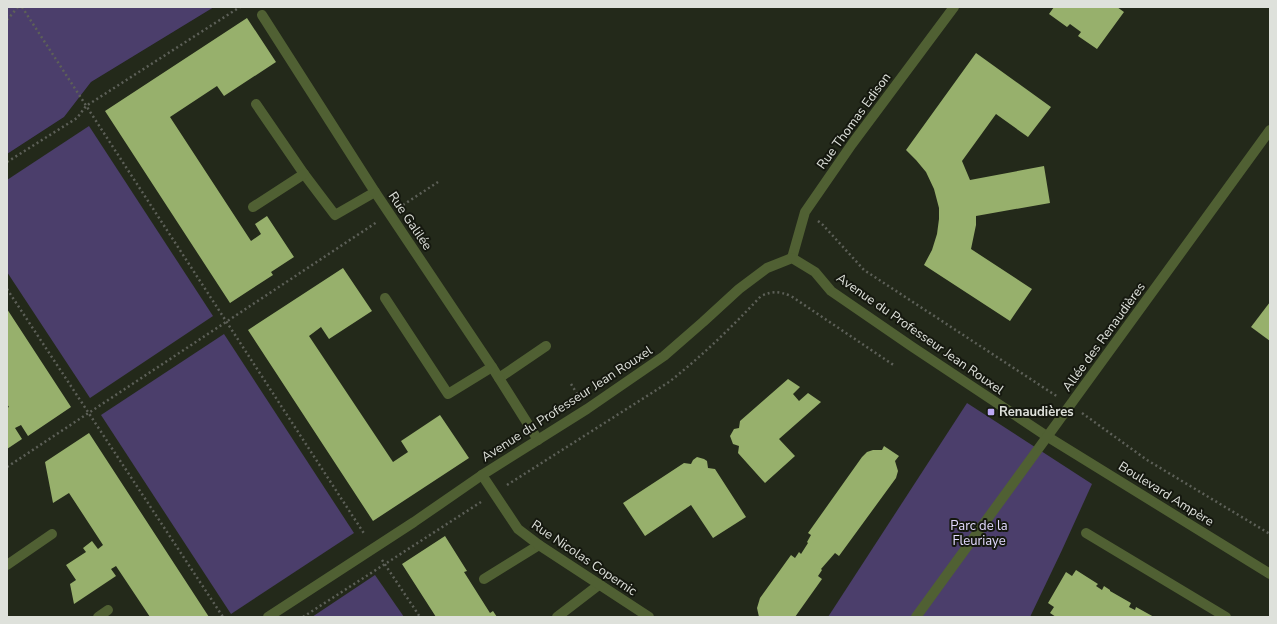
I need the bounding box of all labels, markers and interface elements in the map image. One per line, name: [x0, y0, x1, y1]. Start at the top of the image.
street label: Rue Thomas Edison: [813, 69, 895, 173]
street label: Rue Galilée: [384, 188, 436, 254]
street label: Avenue du Professeur Jean Rouxel: [833, 269, 1007, 399]
street label: Allée des Renaudières: [1058, 279, 1150, 395]
street label: Avenue du Professeur Jean Rouxel: [478, 342, 656, 466]
place label: Renaudières: [999, 403, 1074, 421]
marker: Renaudières: [986, 407, 996, 417]
street label: Boulevard Ampère: [1115, 457, 1217, 531]
street label: Rue Nicolas Copernic: [528, 516, 640, 600]
park label: Parc de la Fleuriaye: [950, 517, 1008, 550]

